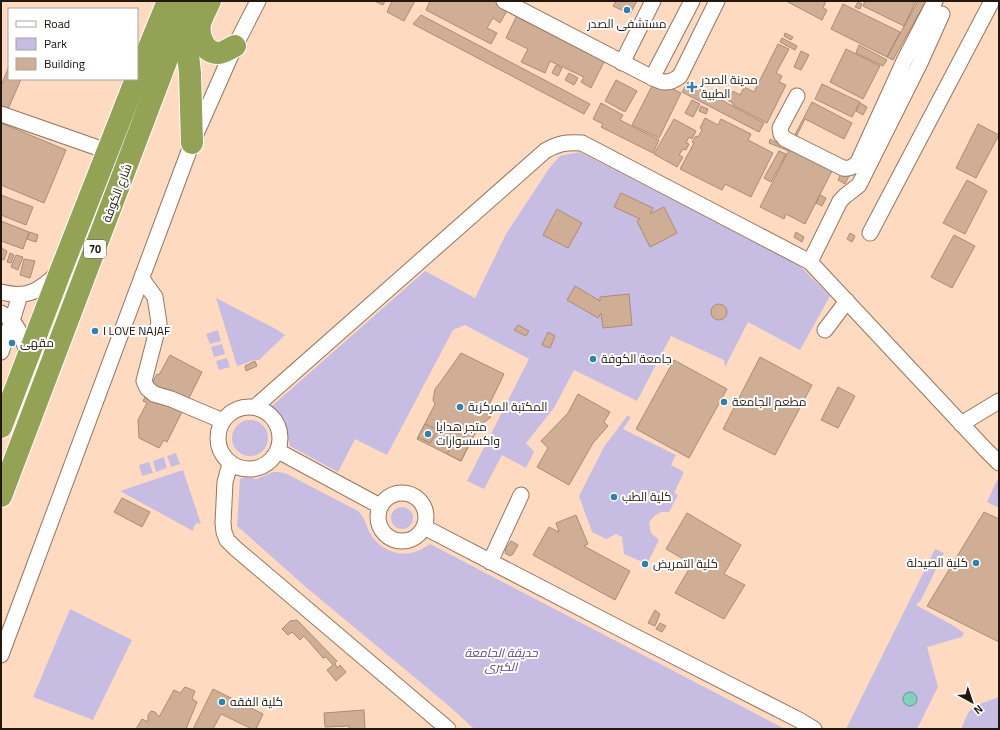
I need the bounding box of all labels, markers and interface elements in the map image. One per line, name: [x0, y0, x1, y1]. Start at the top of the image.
marker: مستشفى الصدر: [622, 5, 632, 15]
legend: [8, 8, 138, 80]
text: Road: [44, 12, 70, 35]
place label: مستشفى الصدر: [586, 12, 667, 35]
text: Park: [44, 32, 67, 55]
text: Building: [44, 52, 85, 75]
place label: مدينة الصدر الطبية: [700, 68, 758, 105]
marker: مدينة الصدر الطبية: [686, 81, 698, 93]
street label: شارع الكوفة: [95, 160, 138, 226]
road number: 70: [84, 240, 106, 258]
place label: I LOVE NAJAF: [103, 319, 170, 342]
marker: I LOVE NAJAF: [90, 326, 100, 336]
place label: مقهى: [20, 331, 54, 354]
marker: مقهى: [7, 338, 17, 348]
place label: جامعة الكوفة: [601, 347, 672, 370]
marker: جامعة الكوفة: [588, 354, 598, 364]
place label: مطعم الجامعة: [732, 390, 806, 413]
place label: المكتبة المركزية: [468, 395, 548, 418]
marker: مطعم الجامعة: [719, 397, 729, 407]
marker: المكتبة المركزية: [455, 402, 465, 412]
place label: متجر هدايا واكسسوارات: [436, 415, 500, 452]
marker: متجر هدايا واكسسوارات: [423, 429, 433, 439]
place label: كلية الطب: [622, 485, 672, 508]
marker: كلية الطب: [609, 492, 619, 502]
place label: كلية الصيدلة: [907, 551, 968, 574]
place label: كلية التمريض: [653, 552, 718, 575]
marker: كلية الصيدلة: [971, 558, 981, 568]
marker: كلية التمريض: [640, 559, 650, 569]
park label: حديقة الجامعة الكبرى: [464, 641, 539, 678]
north arrow: [952, 682, 992, 722]
place label: كلية الفقه: [230, 690, 283, 713]
marker: كلية الفقه: [217, 697, 227, 707]
text: N: [969, 700, 988, 720]

